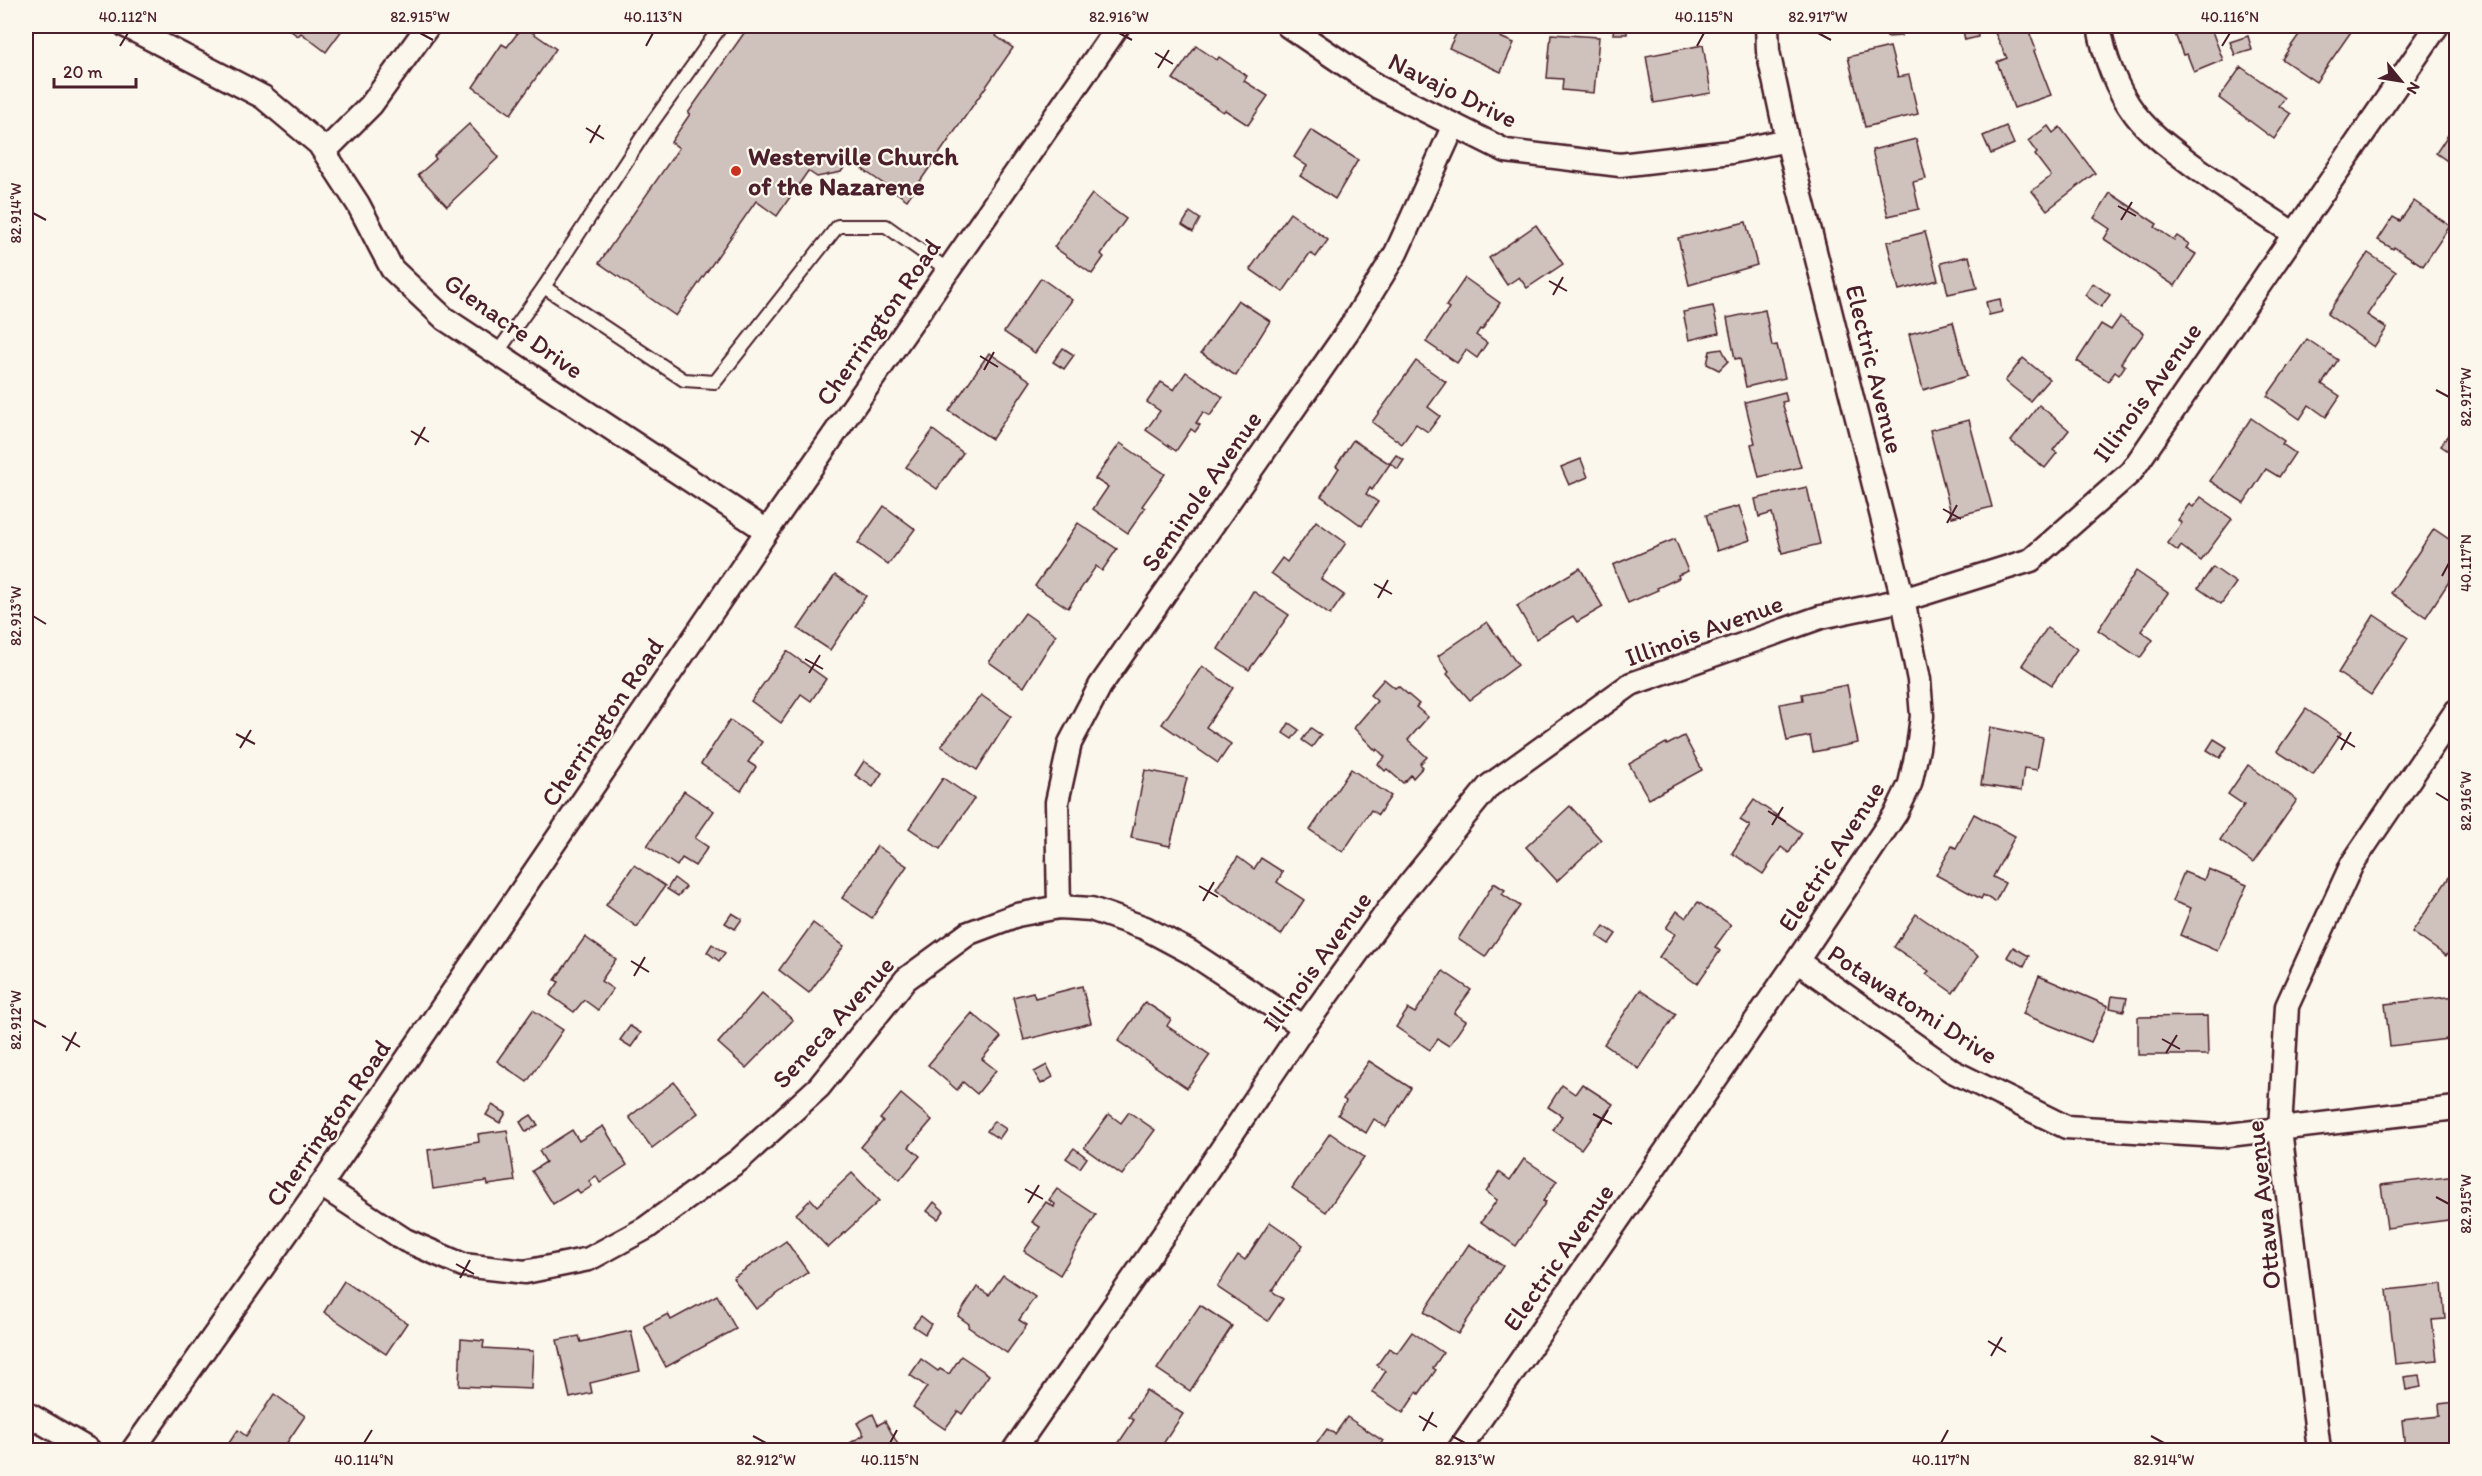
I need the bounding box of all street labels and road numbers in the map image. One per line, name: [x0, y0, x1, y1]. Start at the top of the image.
street label: Navajo Drive: [1383, 45, 1523, 135]
street label: Cherrington Road: [808, 232, 948, 412]
street label: Glenacre Drive: [438, 266, 590, 386]
street label: Electric Avenue: [1839, 281, 1911, 457]
street label: Illinois Avenue: [2085, 316, 2209, 468]
street label: Seminole Avenue: [1134, 404, 1268, 578]
street label: Illinois Avenue: [1621, 587, 1787, 673]
street label: Cherrington Road: [534, 631, 670, 813]
street label: Electric Avenue: [1770, 775, 1892, 937]
street label: Illinois Avenue: [1255, 885, 1379, 1037]
street label: Potawatomi Drive: [1822, 937, 2004, 1071]
street label: Seneca Avenue: [765, 949, 901, 1095]
street label: Cherrington Road: [258, 1033, 398, 1213]
street label: Ottawa Avenue: [2238, 1119, 2288, 1291]
street label: Electric Avenue: [1495, 1177, 1621, 1337]

